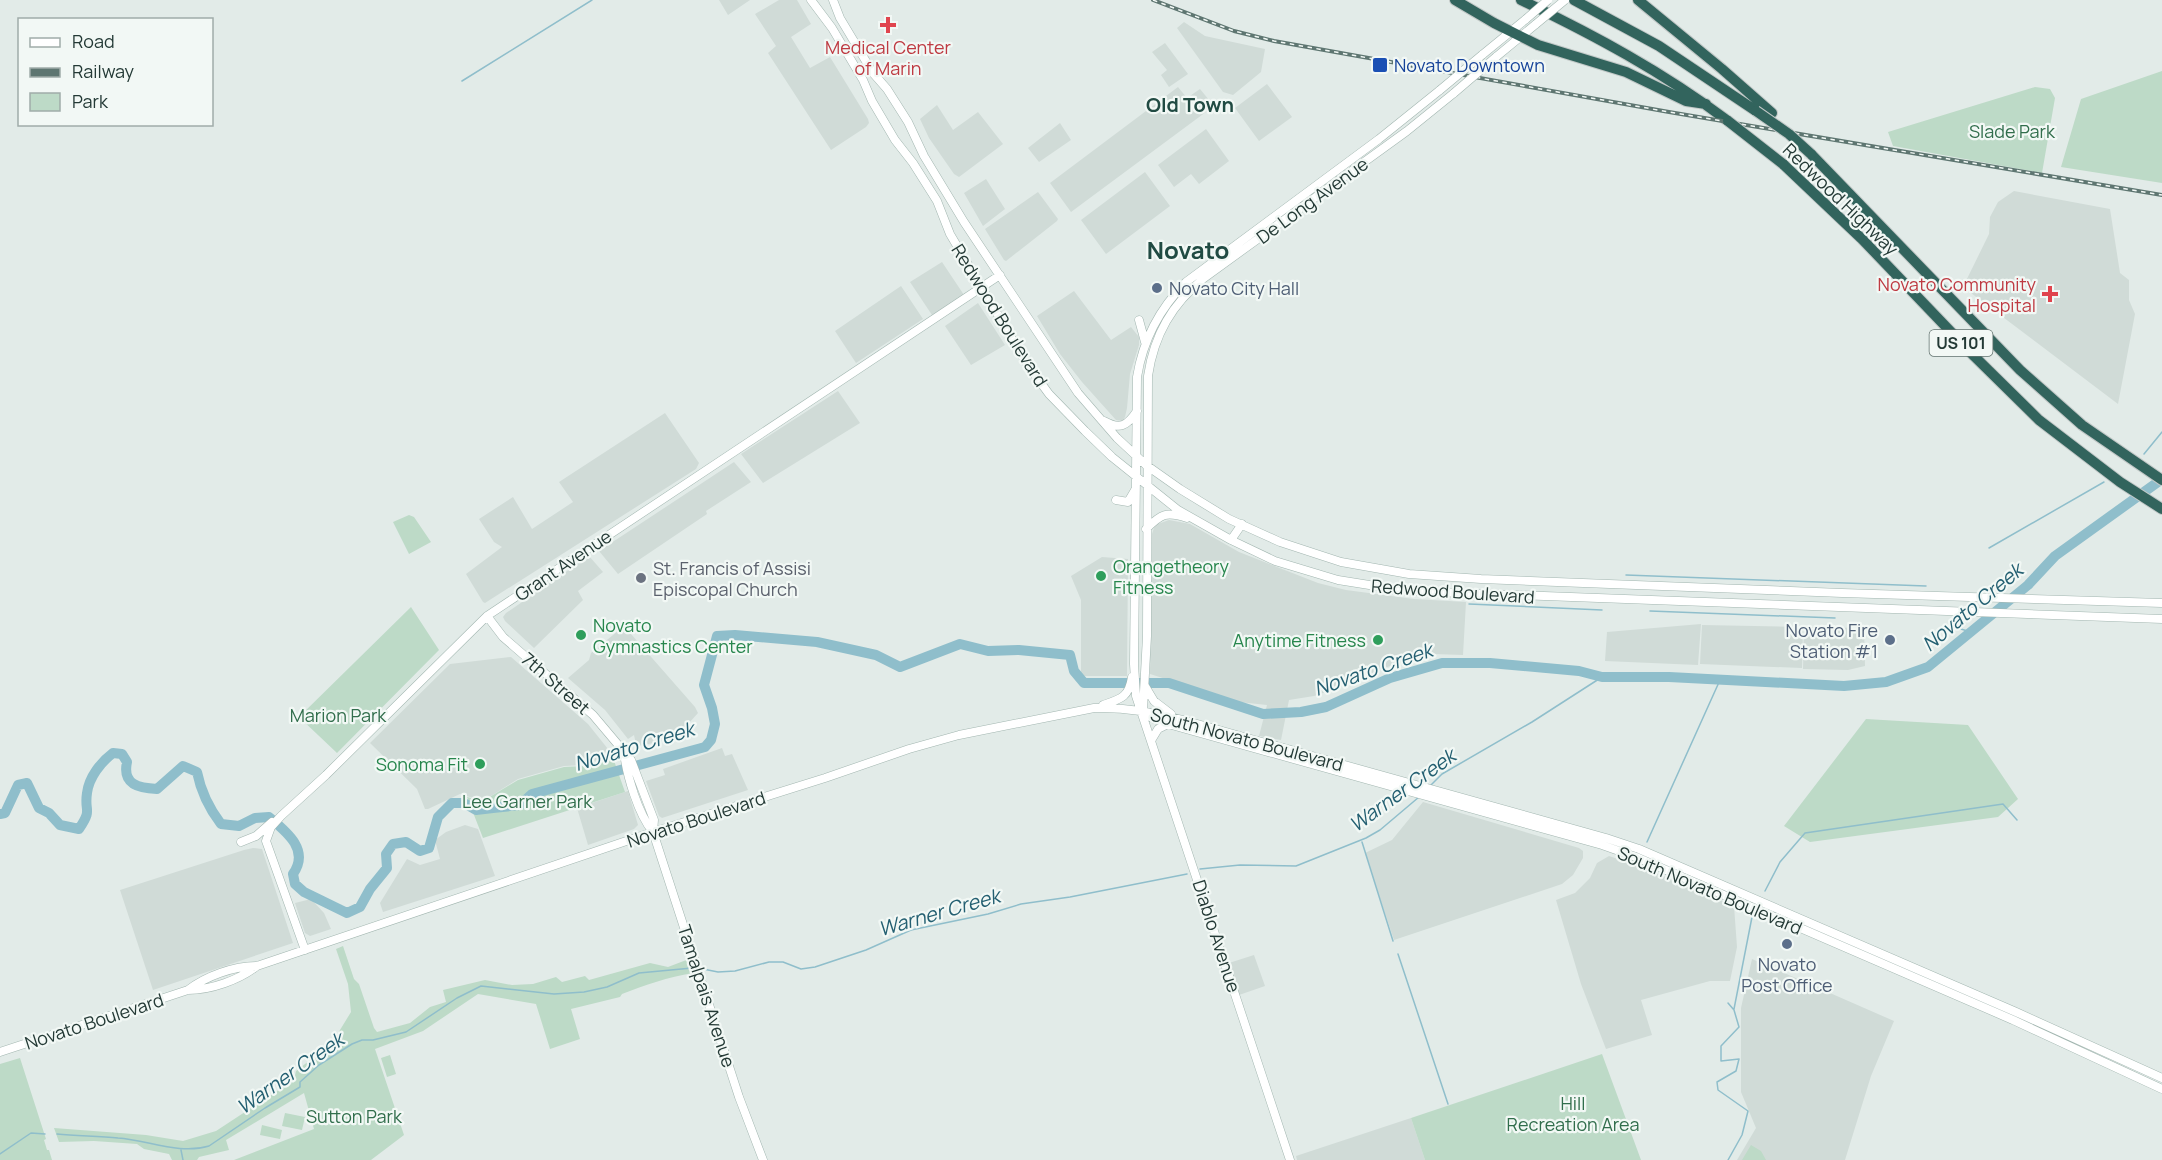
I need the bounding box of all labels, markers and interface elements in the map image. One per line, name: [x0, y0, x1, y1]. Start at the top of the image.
marker: Medical Center of Marin: [879, 16, 897, 34]
legend: [18, 18, 213, 126]
text: Road: [72, 29, 115, 53]
place label: Medical Center of Marin: [825, 35, 951, 80]
place label: Novato Downtown: [1394, 53, 1545, 77]
marker: Novato Downtown: [1371, 56, 1389, 74]
text: Railway: [72, 59, 134, 83]
text: Park: [72, 89, 109, 113]
district label: Old Town: [1146, 91, 1234, 118]
park label: Slade Park: [1969, 119, 2056, 143]
street label: Redwood Highway: [1778, 138, 1904, 261]
street label: De Long Avenue: [1251, 151, 1373, 249]
district label: Novato: [1147, 233, 1229, 266]
street label: Redwood Boulevard: [946, 239, 1054, 391]
place label: Novato Community Hospital: [1878, 272, 2036, 317]
place label: Novato City Hall: [1169, 276, 1299, 300]
marker: Novato City Hall: [1150, 281, 1164, 295]
marker: Novato Community Hospital: [2041, 285, 2059, 303]
road number: US 101: [1930, 330, 1992, 356]
street label: Grant Avenue: [510, 524, 616, 606]
place label: Orangetheory Fitness: [1113, 554, 1229, 599]
water label: Novato Creek: [1916, 555, 2030, 657]
place label: St. Francis of Assisi Episcopal Church: [653, 556, 811, 601]
marker: Orangetheory Fitness: [1094, 569, 1108, 583]
marker: St. Francis of Assisi Episcopal Church: [634, 571, 648, 585]
street label: Redwood Boulevard: [1370, 573, 1536, 609]
place label: Novato Gymnastics Center: [593, 613, 753, 658]
place label: Novato Fire Station #1: [1786, 618, 1878, 663]
marker: Novato Gymnastics Center: [574, 628, 588, 642]
place label: Anytime Fitness: [1233, 628, 1366, 652]
marker: Anytime Fitness: [1371, 633, 1385, 647]
marker: Novato Fire Station #1: [1883, 633, 1897, 647]
water label: Novato Creek: [1310, 635, 1439, 702]
street label: 7th Street: [517, 647, 595, 719]
street label: South Novato Boulevard: [1148, 702, 1346, 776]
park label: Marion Park: [290, 703, 387, 727]
water label: Novato Creek: [571, 714, 700, 777]
water label: Warner Creek: [1343, 740, 1463, 838]
place label: Sonoma Fit: [376, 752, 468, 776]
marker: Sonoma Fit: [473, 757, 487, 771]
street label: Novato Boulevard: [624, 785, 768, 853]
park label: Lee Garner Park: [462, 789, 593, 813]
street label: South Novato Boulevard: [1614, 840, 1806, 940]
street label: Diablo Avenue: [1188, 877, 1246, 995]
water label: Warner Creek: [875, 881, 1006, 942]
street label: Tamalpais Avenue: [673, 922, 741, 1070]
marker: Novato Post Office: [1780, 937, 1794, 951]
place label: Novato Post Office: [1741, 952, 1833, 997]
street label: Novato Boulevard: [22, 987, 166, 1055]
water label: Warner Creek: [231, 1024, 352, 1120]
park label: Hill Recreation Area: [1507, 1091, 1639, 1136]
park label: Sutton Park: [306, 1104, 403, 1128]

